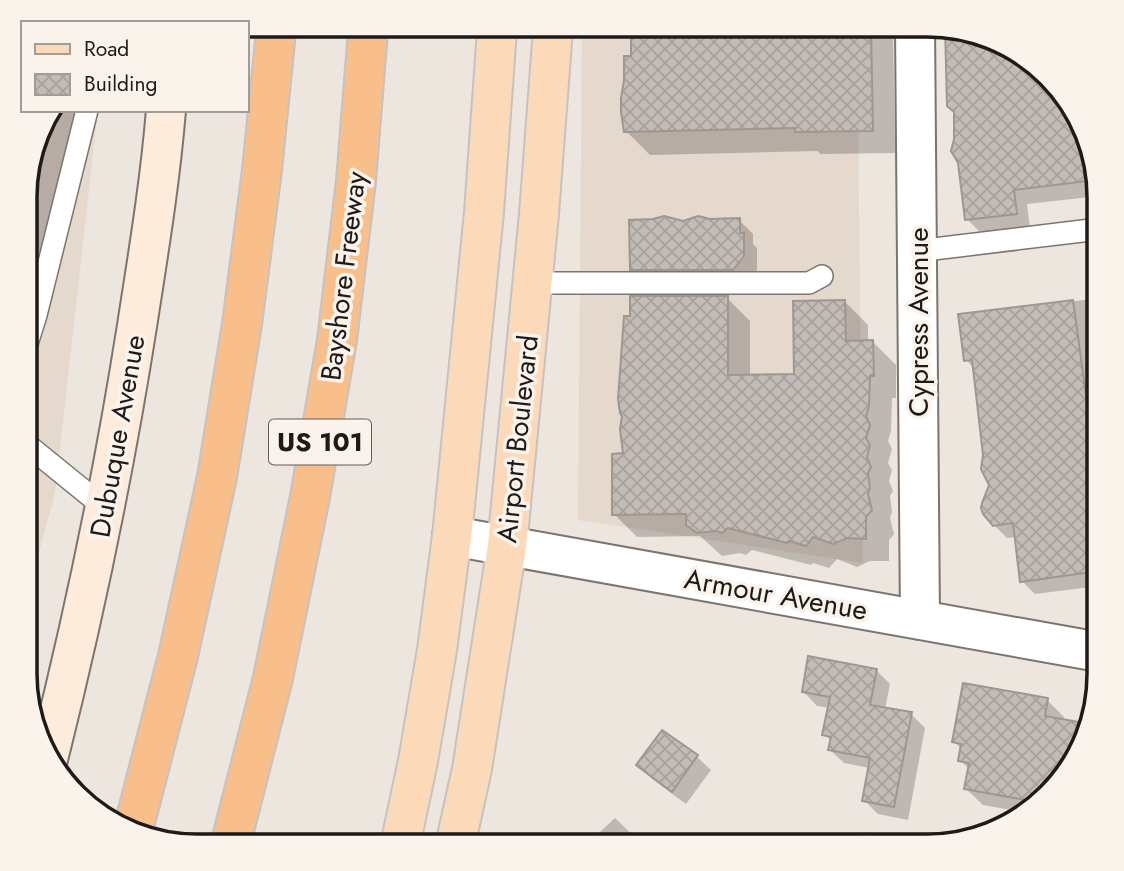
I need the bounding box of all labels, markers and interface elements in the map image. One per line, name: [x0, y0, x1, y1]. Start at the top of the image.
legend: [21, 21, 248, 112]
text: Road: [84, 34, 129, 64]
text: Building: [84, 69, 157, 99]
street label: Bayshore Freeway: [310, 169, 377, 383]
street label: Cypress Avenue: [898, 227, 939, 417]
street label: Dubuque Avenue: [79, 332, 155, 541]
street label: Airport Boulevard: [486, 333, 549, 545]
road number: US 101: [269, 420, 371, 464]
street label: Armour Avenue: [681, 558, 871, 631]

